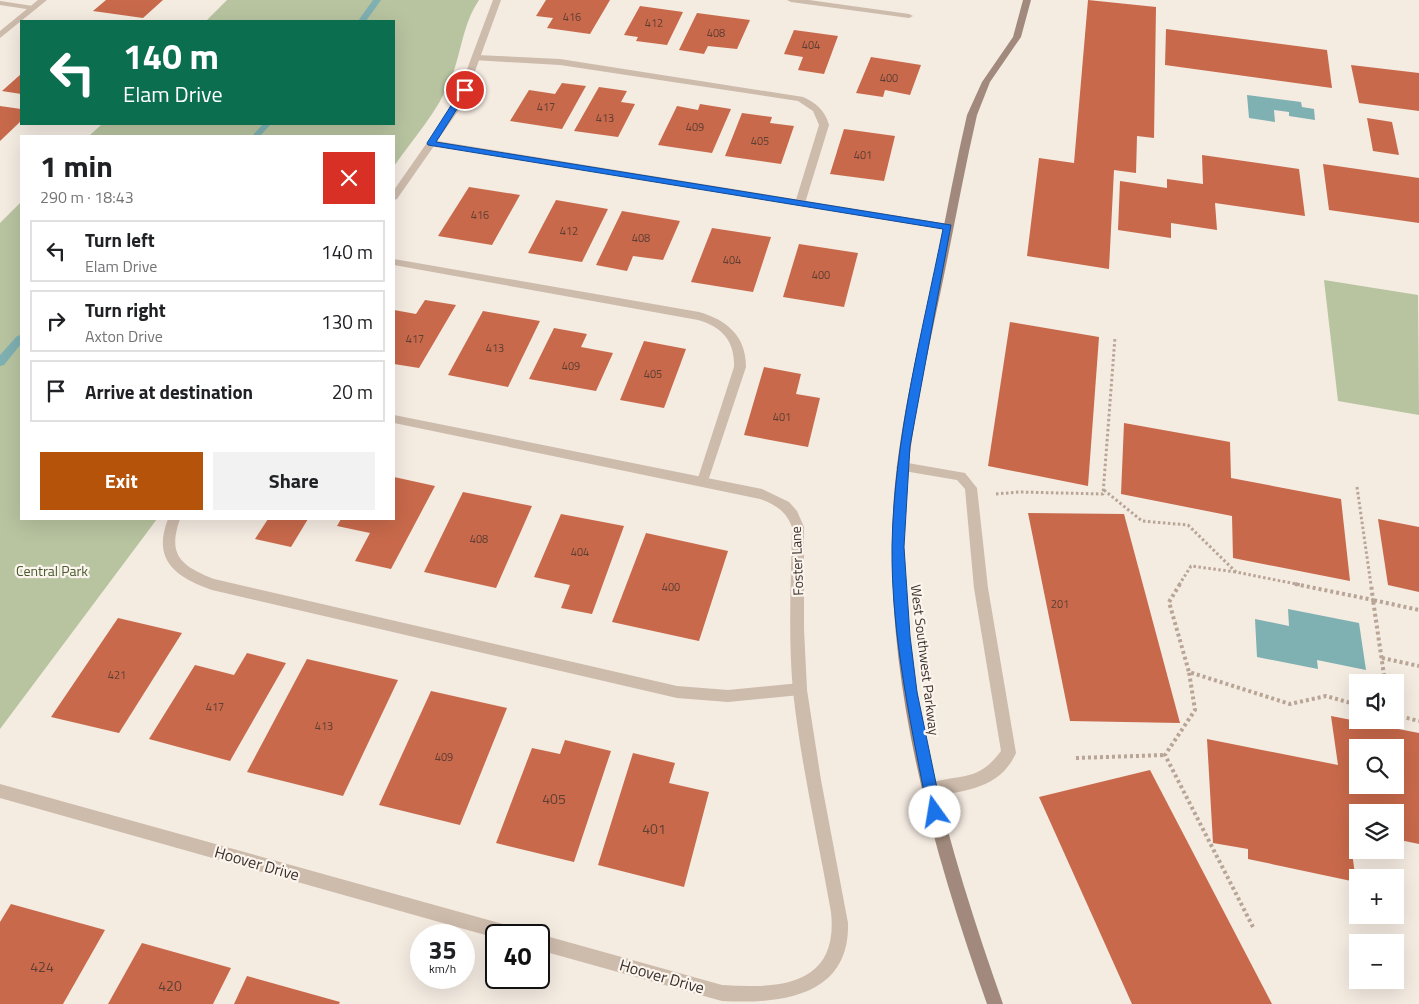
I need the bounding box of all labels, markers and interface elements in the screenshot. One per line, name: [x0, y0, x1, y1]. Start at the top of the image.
house number: 416: [563, 9, 581, 25]
house number: 412: [645, 15, 663, 31]
house number: 408: [707, 25, 725, 41]
text: 140 m: [123, 29, 219, 83]
house number: 404: [802, 37, 820, 53]
icon: left: [40, 40, 105, 105]
pin: [444, 69, 486, 111]
house number: 400: [880, 70, 898, 86]
icon: arrive: [451, 76, 479, 104]
text: Elam Drive: [123, 77, 223, 111]
house number: 417: [537, 99, 555, 115]
house number: 413: [596, 110, 614, 126]
house number: 409: [686, 119, 704, 135]
house number: 405: [751, 133, 769, 149]
text: 1 min: [40, 143, 113, 189]
house number: 401: [854, 147, 872, 163]
button: close: [323, 152, 375, 204]
text: 290 m · 18:43: [40, 185, 134, 209]
house number: 416: [471, 207, 489, 223]
house number: 412: [560, 223, 578, 239]
text: Turn left: [85, 225, 155, 254]
house number: 408: [632, 230, 650, 246]
icon: left: [42, 237, 70, 265]
text: 140 m: [321, 237, 373, 266]
house number: 404: [723, 252, 741, 268]
text: Elam Drive: [85, 254, 157, 278]
house number: 400: [812, 267, 830, 283]
text: Turn right: [85, 295, 166, 324]
icon: right: [42, 307, 70, 335]
text: 130 m: [321, 307, 373, 336]
text: Axton Drive: [85, 324, 163, 348]
house number: 417: [406, 331, 424, 347]
house number: 413: [486, 340, 504, 356]
house number: 409: [562, 358, 580, 374]
house number: 405: [644, 366, 662, 382]
icon: arrive: [42, 377, 70, 405]
text: Arrive at destination: [85, 377, 253, 406]
text: 20 m: [332, 377, 373, 406]
house number: 401: [773, 409, 791, 425]
button: Exit: [40, 452, 203, 510]
button: Share: [213, 452, 375, 510]
street label: Foster Lane: [785, 526, 808, 596]
house number: 408: [470, 531, 488, 547]
house number: 404: [571, 544, 589, 560]
park label: Central Park: [16, 560, 88, 581]
house number: 400: [662, 579, 680, 595]
street label: West Southwest Parkway: [906, 583, 945, 737]
house number: 201: [1051, 596, 1069, 612]
house number: 421: [108, 667, 126, 683]
map controls: [1349, 674, 1404, 989]
button: sound: [1349, 674, 1404, 729]
house number: 417: [206, 699, 224, 715]
house number: 413: [315, 718, 333, 734]
button: search: [1349, 739, 1404, 794]
house number: 409: [435, 749, 453, 765]
position arrow: [908, 785, 960, 837]
house number: 405: [542, 788, 566, 809]
button: layers: [1349, 804, 1404, 859]
house number: 401: [642, 818, 666, 839]
street label: Hoover Drive: [212, 839, 302, 887]
button: +: [1349, 869, 1404, 924]
speed limit sign: 40: [485, 924, 550, 989]
text: 35: [428, 931, 457, 969]
button: −: [1349, 934, 1404, 989]
street label: Hoover Drive: [617, 952, 707, 1000]
house number: 424: [30, 956, 54, 977]
text: km/h: [429, 959, 456, 978]
house number: 420: [158, 975, 182, 996]

